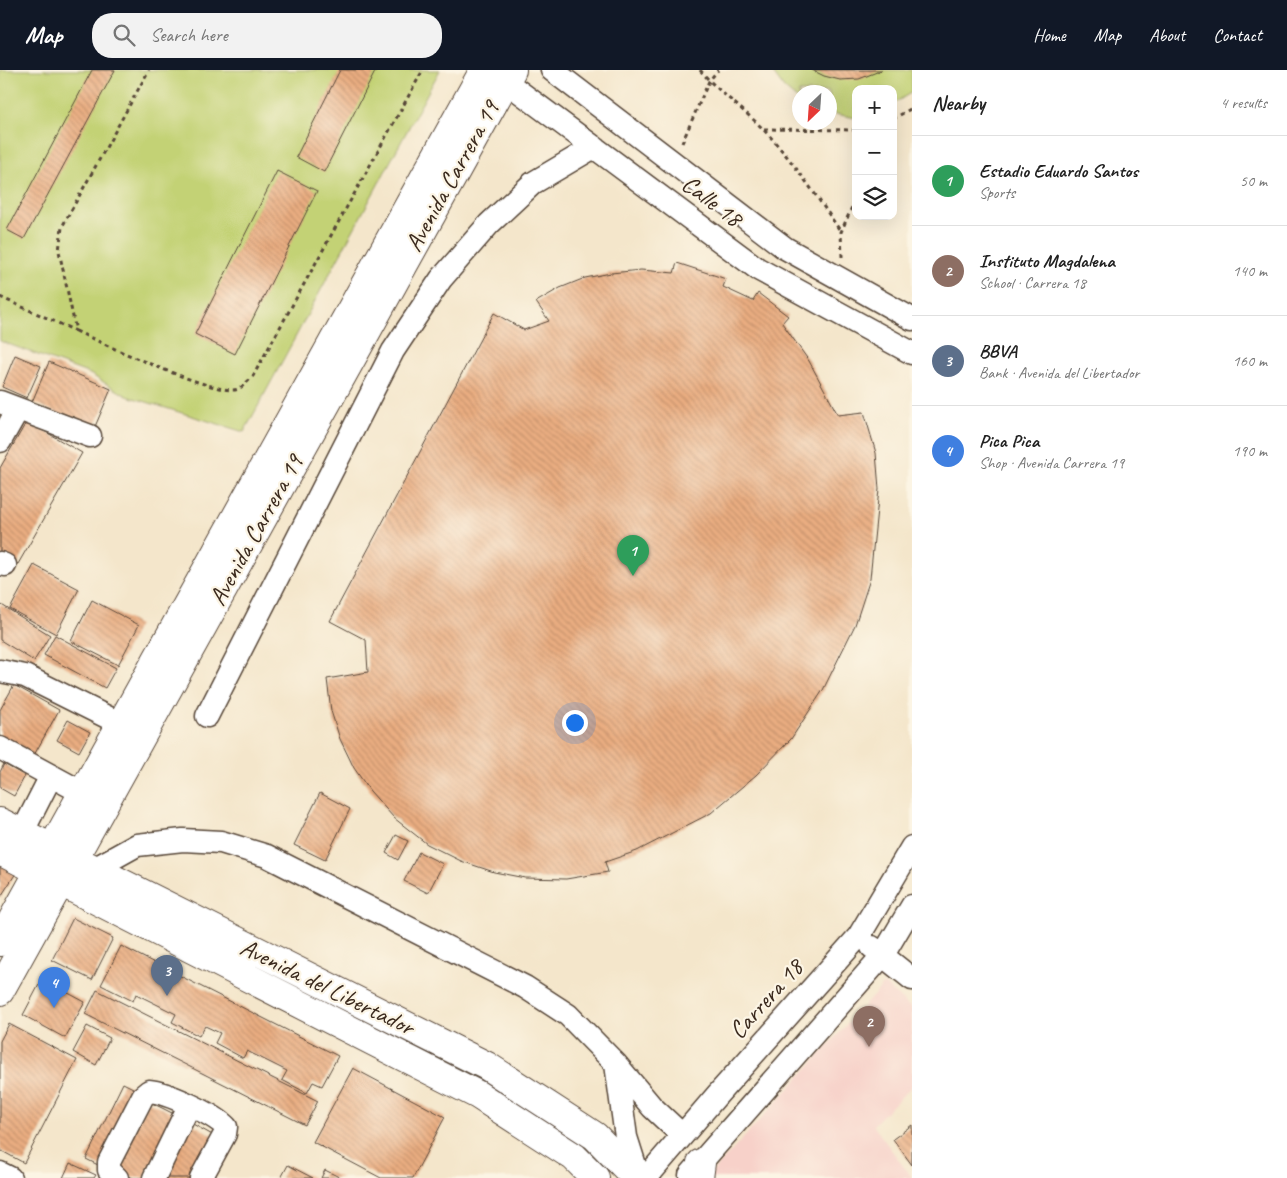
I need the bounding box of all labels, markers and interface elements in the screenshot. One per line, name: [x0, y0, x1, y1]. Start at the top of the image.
search box: [92, 13, 442, 58]
text: Map: [25, 20, 62, 50]
icon: search: [110, 21, 138, 49]
text: Search here: [150, 23, 228, 47]
text: Home: [1033, 24, 1066, 46]
text: Map: [1094, 24, 1121, 46]
text: About: [1149, 24, 1185, 46]
text: Contact: [1213, 24, 1262, 46]
north arrow: [792, 85, 837, 130]
map controls: [852, 85, 897, 220]
button: +: [852, 85, 897, 130]
text: Nearby: [932, 90, 985, 116]
street label: Avenida Carrera 19: [397, 93, 507, 257]
text: 4 results: [1220, 93, 1267, 113]
button: −: [852, 130, 897, 175]
text: Estadio Eduardo Santos: [979, 159, 1138, 183]
street label: Calle 18: [675, 168, 751, 236]
text: 1: [944, 171, 952, 191]
text: 50 m: [1240, 171, 1267, 191]
button: layers: [852, 175, 897, 220]
text: Sports: [979, 183, 1015, 203]
text: Instituto Magdalena: [979, 249, 1115, 273]
text: 2: [944, 261, 952, 281]
text: 140 m: [1233, 261, 1267, 281]
text: School · Carrera 18: [979, 273, 1086, 293]
text: BBVA: [979, 339, 1017, 363]
text: 3: [944, 351, 952, 371]
text: 160 m: [1233, 351, 1267, 371]
text: Bank · Avenida del Libertador: [979, 363, 1139, 383]
text: Pica Pica: [979, 429, 1039, 453]
text: 4: [944, 441, 952, 461]
text: 190 m: [1233, 441, 1267, 461]
street label: Avenida Carrera 19: [201, 447, 311, 611]
text: Shop · Avenida Carrera 19: [979, 453, 1124, 473]
pin: 1: [617, 535, 649, 576]
your location: [562, 710, 588, 736]
street label: Avenida del Libertador: [235, 931, 422, 1044]
street label: Carrera 18: [722, 950, 812, 1046]
pin: 3: [151, 955, 183, 996]
pin: 4: [38, 967, 70, 1008]
pin: 2: [853, 1006, 885, 1047]

